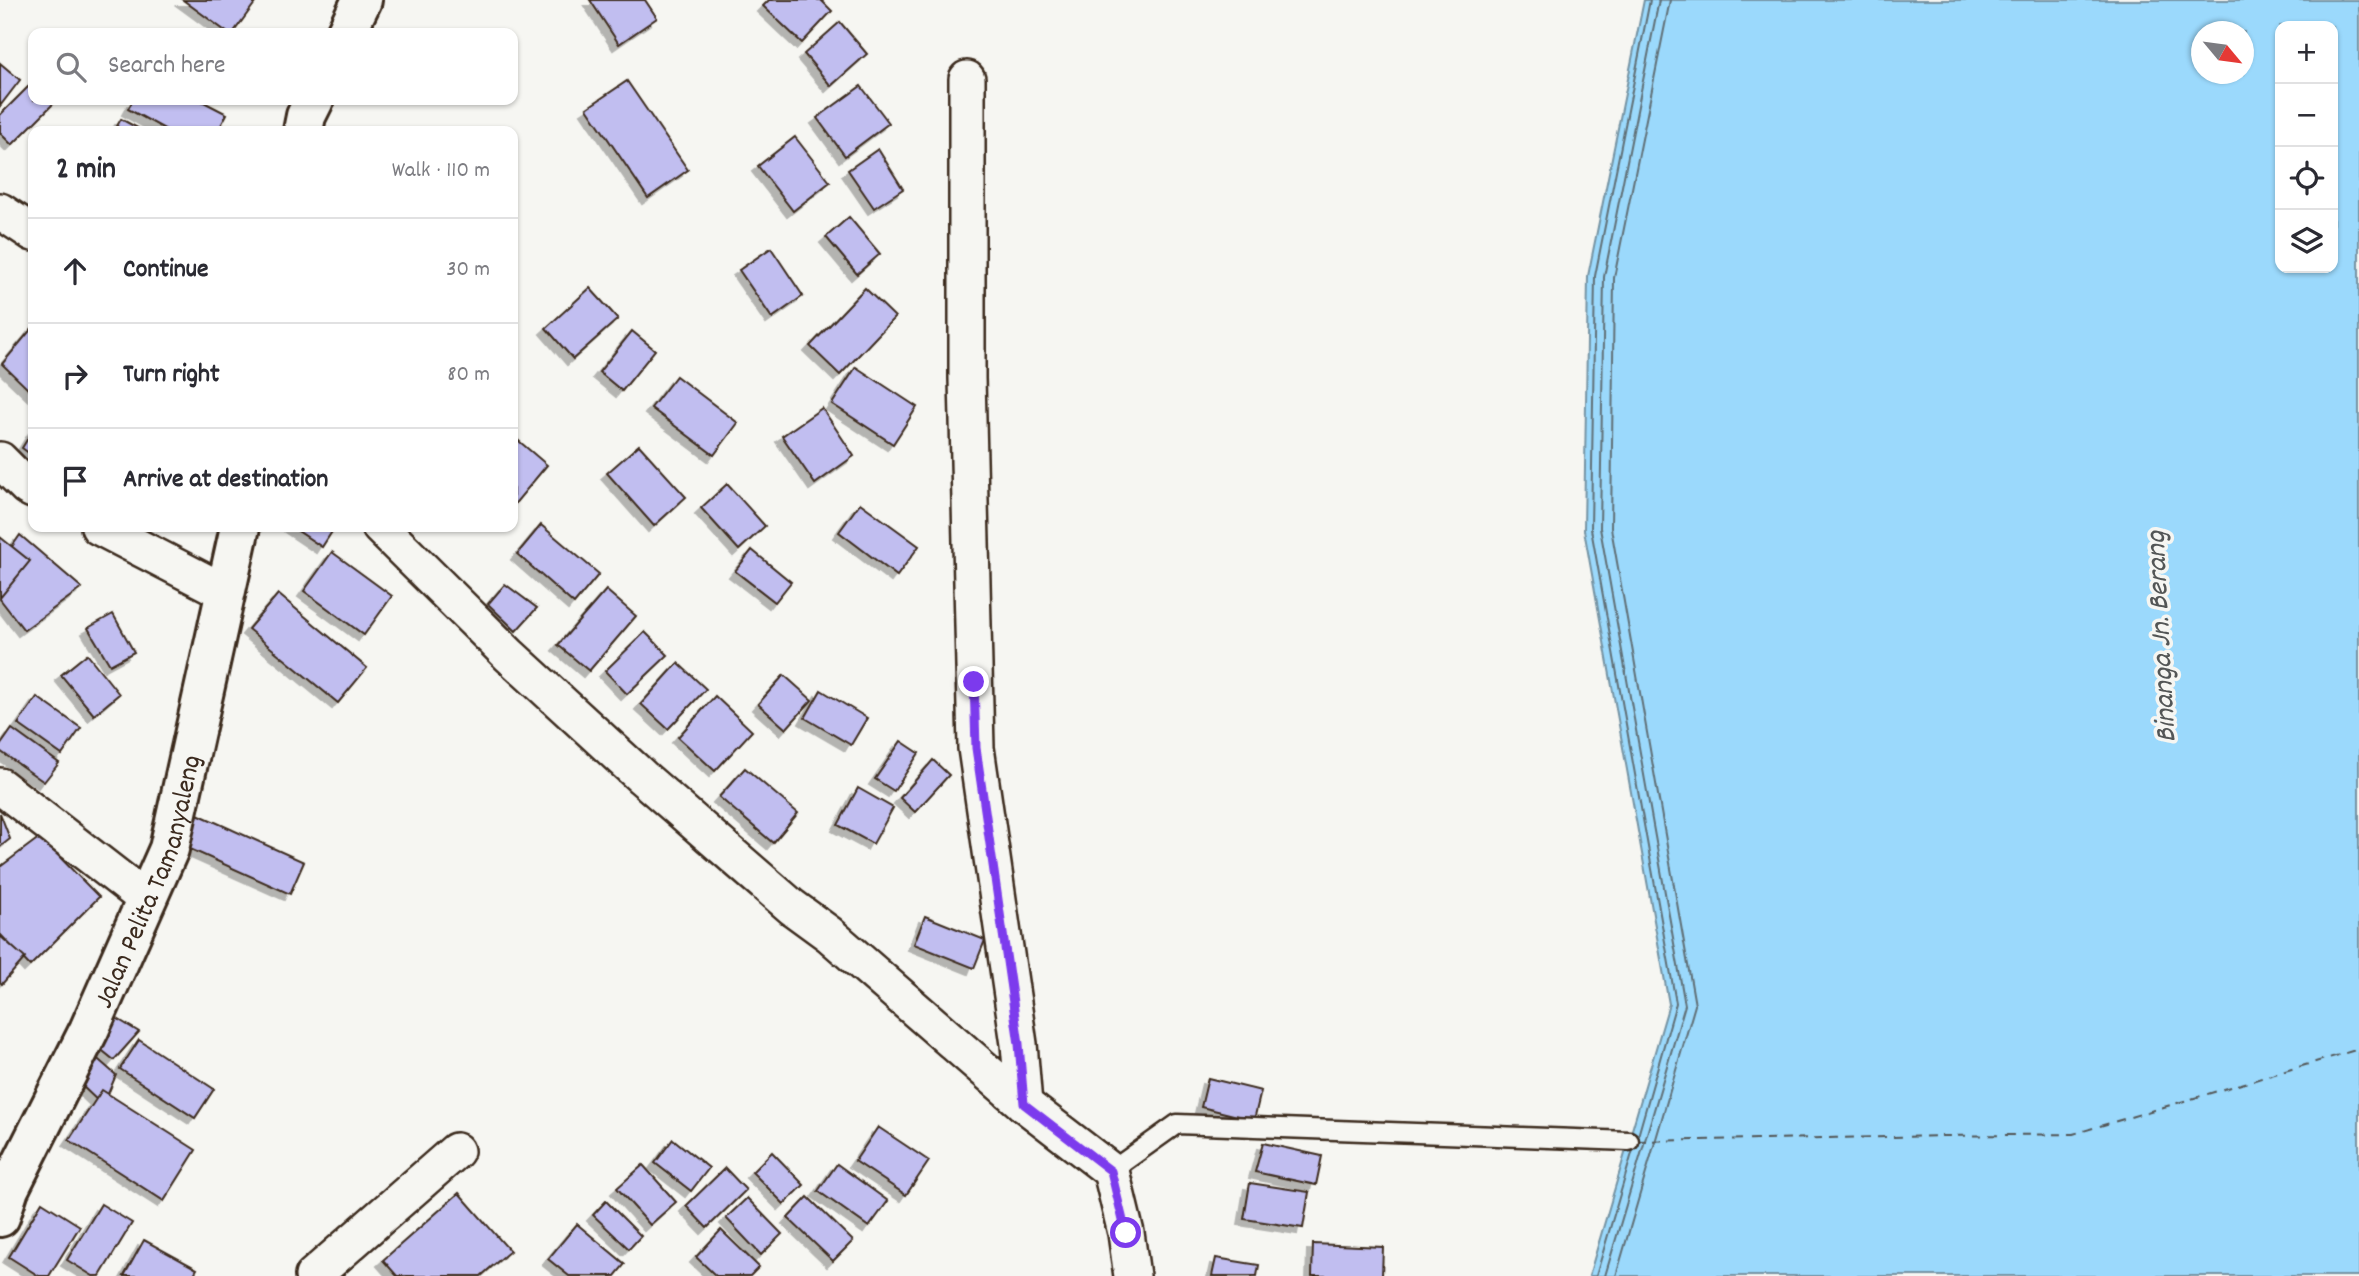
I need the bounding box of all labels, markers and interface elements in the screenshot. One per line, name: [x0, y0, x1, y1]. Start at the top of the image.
north arrow: [2191, 21, 2254, 84]
map controls: [2275, 21, 2338, 273]
button: +: [2275, 21, 2338, 84]
search box: [28, 28, 518, 105]
icon: search: [52, 48, 90, 86]
text: Search here: [108, 48, 226, 85]
button: −: [2275, 84, 2338, 147]
button: locate: [2275, 147, 2338, 210]
text: 2 min: [56, 150, 116, 193]
text: Walk · 110 m: [392, 155, 490, 188]
button: layers: [2275, 210, 2338, 273]
icon: ahead: [56, 252, 94, 290]
text: Continue: [123, 252, 208, 289]
text: 30 m: [446, 254, 490, 287]
icon: right: [56, 357, 94, 395]
text: Turn right: [123, 357, 220, 394]
text: 80 m: [447, 359, 490, 392]
icon: arrive: [56, 462, 94, 500]
text: Arrive at destination: [123, 462, 328, 499]
water label: Binanga Jn. Berang: [2136, 529, 2191, 744]
route end: [958, 666, 989, 697]
street label: Jalan Pelita Tamanyaleng: [86, 752, 214, 1016]
route start: [1110, 1217, 1141, 1248]

